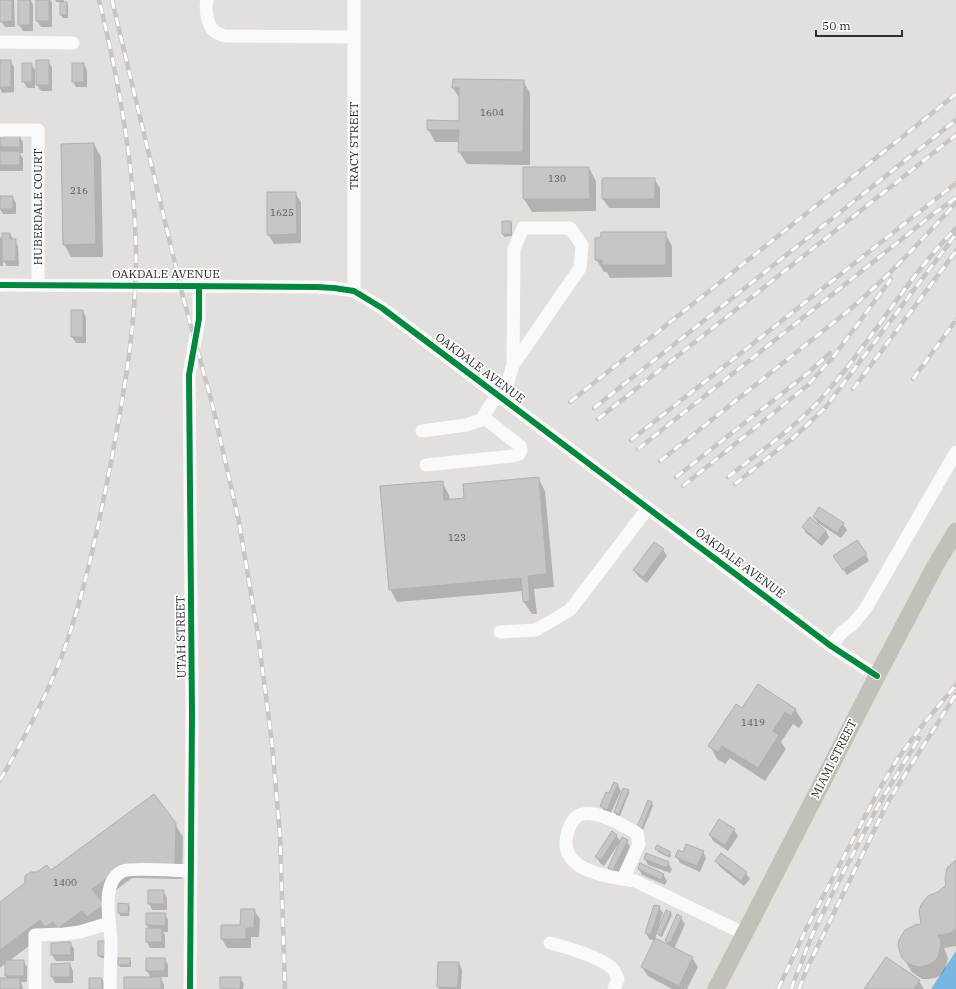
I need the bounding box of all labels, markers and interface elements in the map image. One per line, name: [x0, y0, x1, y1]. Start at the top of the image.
scale bar: [816, 12, 902, 38]
text: 50 m: [822, 18, 851, 33]
street label: TRACY STREET: [346, 102, 361, 190]
house number: 1604: [480, 106, 504, 119]
street label: HUBERDALE COURT: [30, 148, 45, 265]
house number: 130: [548, 172, 566, 185]
house number: 216: [70, 184, 88, 197]
house number: 1625: [270, 206, 294, 219]
street label: OAKDALE AVENUE: [112, 266, 220, 281]
street label: OAKDALE AVENUE: [433, 329, 528, 406]
street label: OAKDALE AVENUE: [693, 524, 788, 601]
house number: 123: [448, 531, 466, 544]
street label: UTAH STREET: [172, 595, 189, 678]
house number: 1419: [741, 716, 765, 729]
street label: MIAMI STREET: [807, 717, 860, 801]
house number: 1400: [53, 876, 77, 889]

